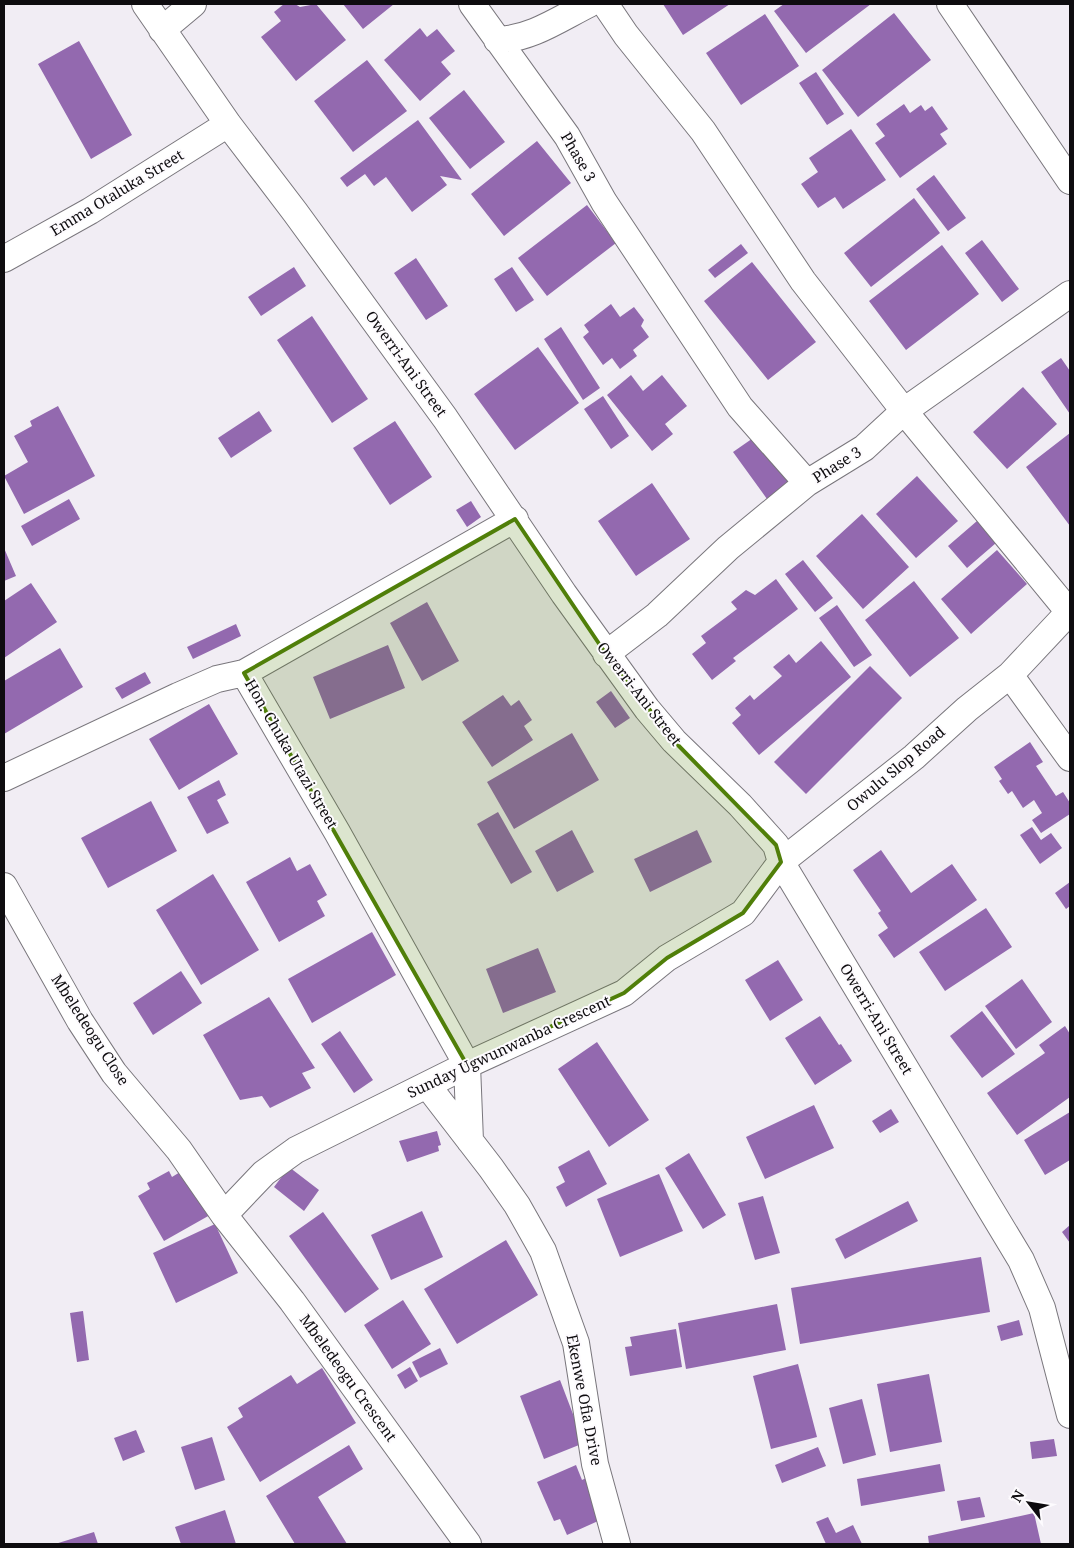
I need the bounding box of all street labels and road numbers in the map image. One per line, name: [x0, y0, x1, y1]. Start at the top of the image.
street label: Phase 3: [557, 128, 601, 185]
street label: Emma Otaluka Street: [46, 144, 187, 240]
street label: Owerri-Ani Street: [362, 306, 452, 420]
street label: Phase 3: [808, 441, 865, 487]
street label: Owerri-Ani Street: [593, 637, 687, 749]
street label: Hon. Chuka Utazi Street: [241, 675, 343, 832]
street label: Owulu Slop Road: [842, 721, 949, 815]
street label: Owerri-Ani Street: [836, 959, 918, 1078]
street label: Mbeledeogu Close: [47, 970, 134, 1089]
street label: Sunday Ugwunwanba Crescent: [404, 990, 613, 1102]
street label: Mbeledeogu Crescent: [296, 1310, 402, 1445]
street label: Ekenwe Ofia Drive: [562, 1332, 608, 1467]

